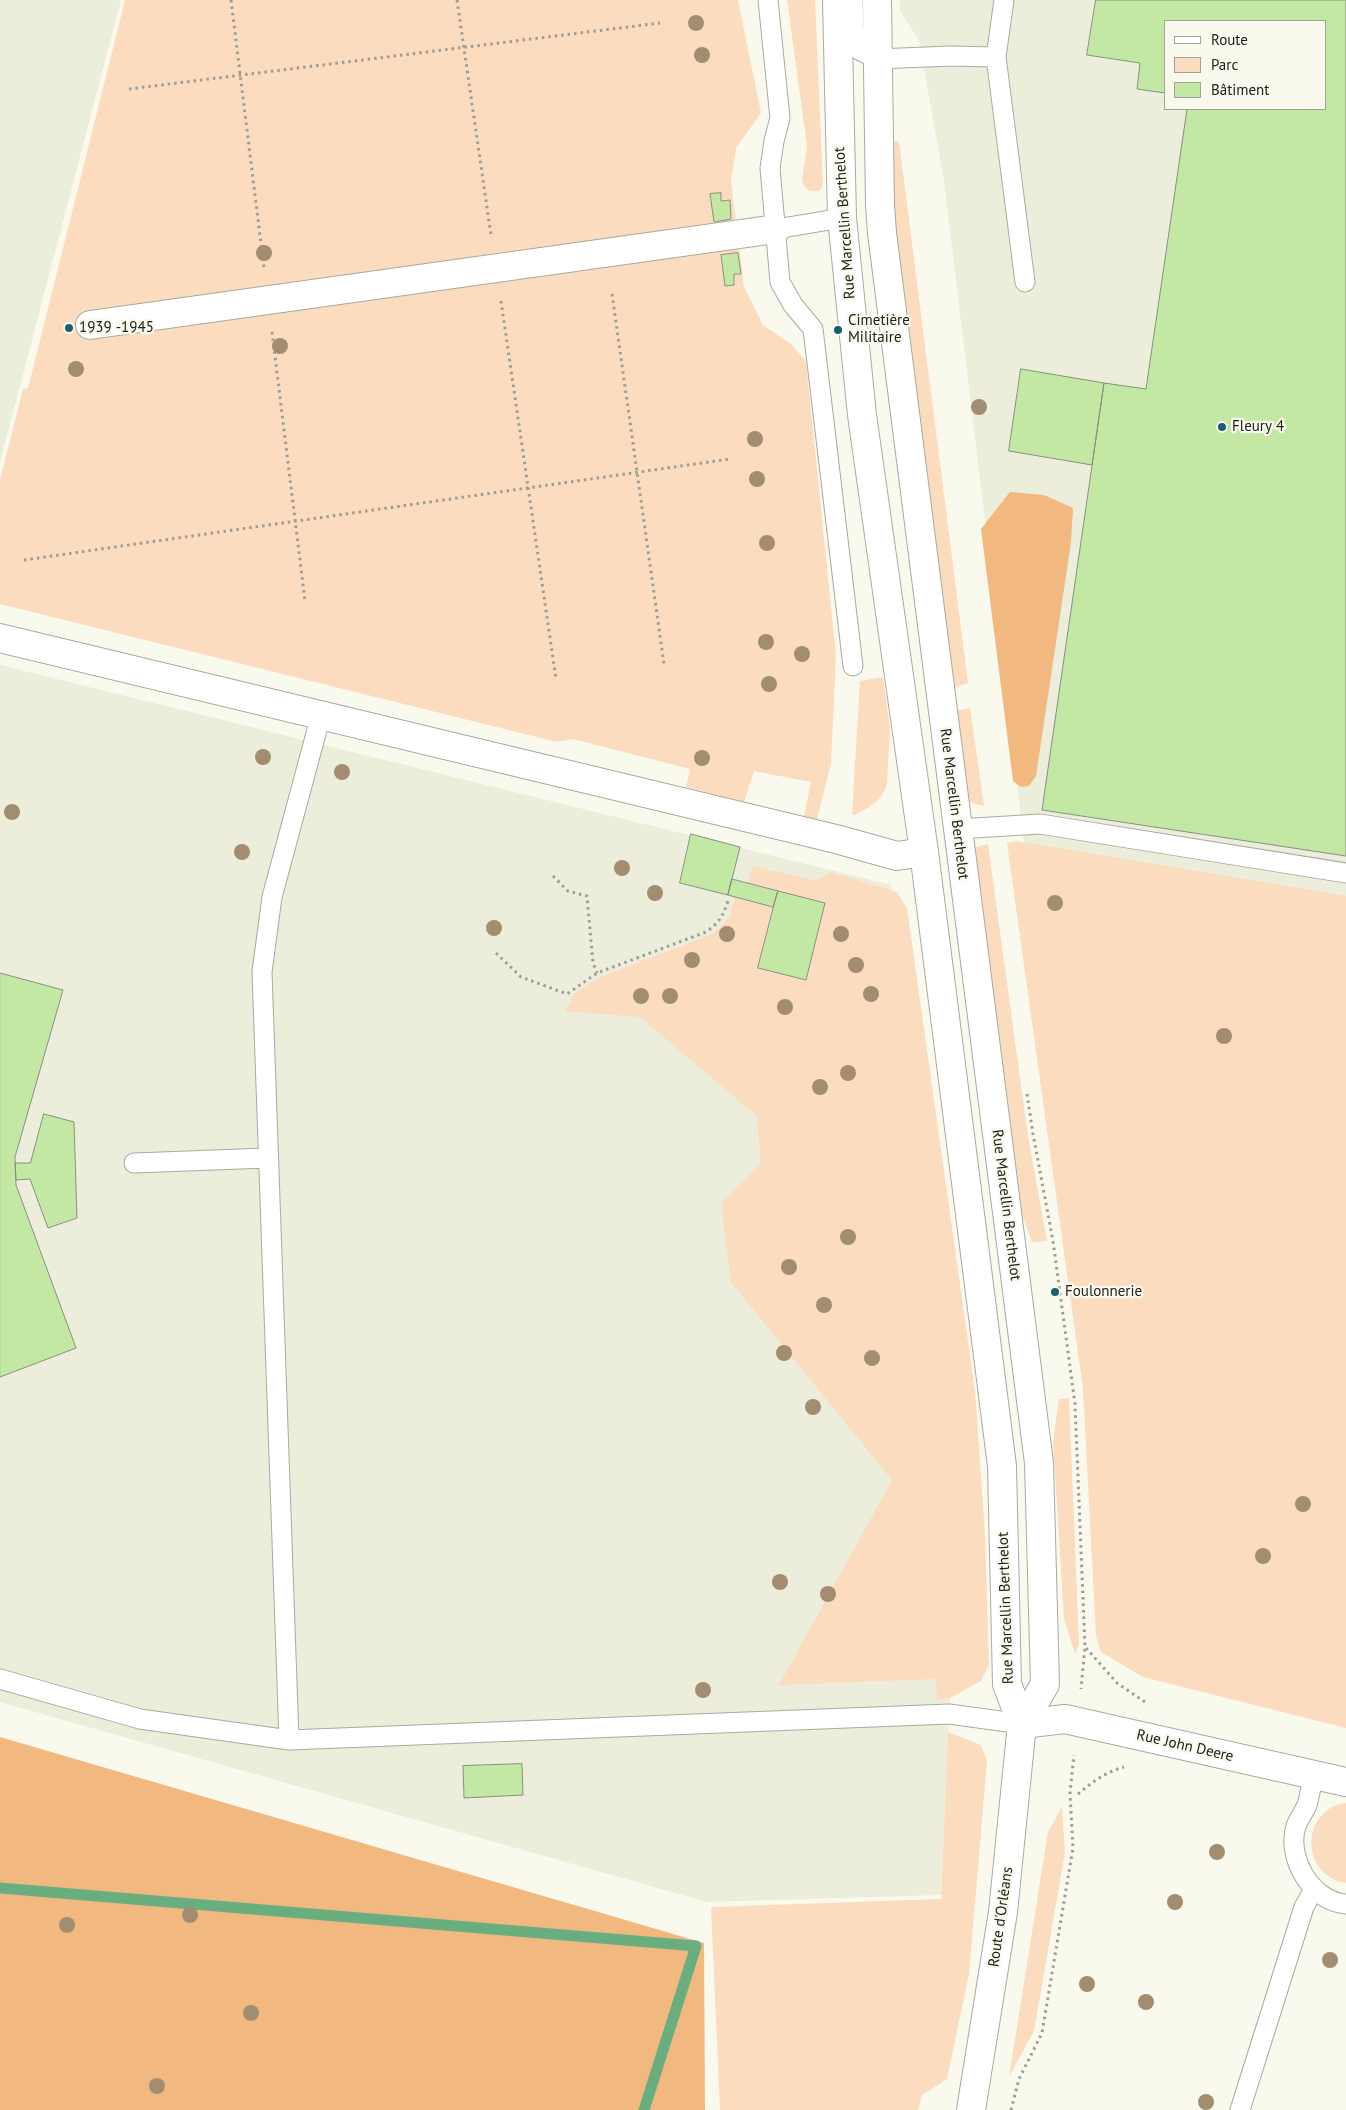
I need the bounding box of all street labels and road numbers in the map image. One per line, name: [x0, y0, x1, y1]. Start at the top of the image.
street label: Rue Marcellin Berthelot: [831, 146, 859, 300]
street label: Rue Marcellin Berthelot: [936, 727, 972, 881]
street label: Rue Marcellin Berthelot: [988, 1128, 1024, 1282]
street label: Rue Marcellin Berthelot: [994, 1532, 1018, 1684]
street label: Rue John Deere: [1135, 1726, 1235, 1766]
street label: Route d'Orléans: [985, 1866, 1017, 1968]

